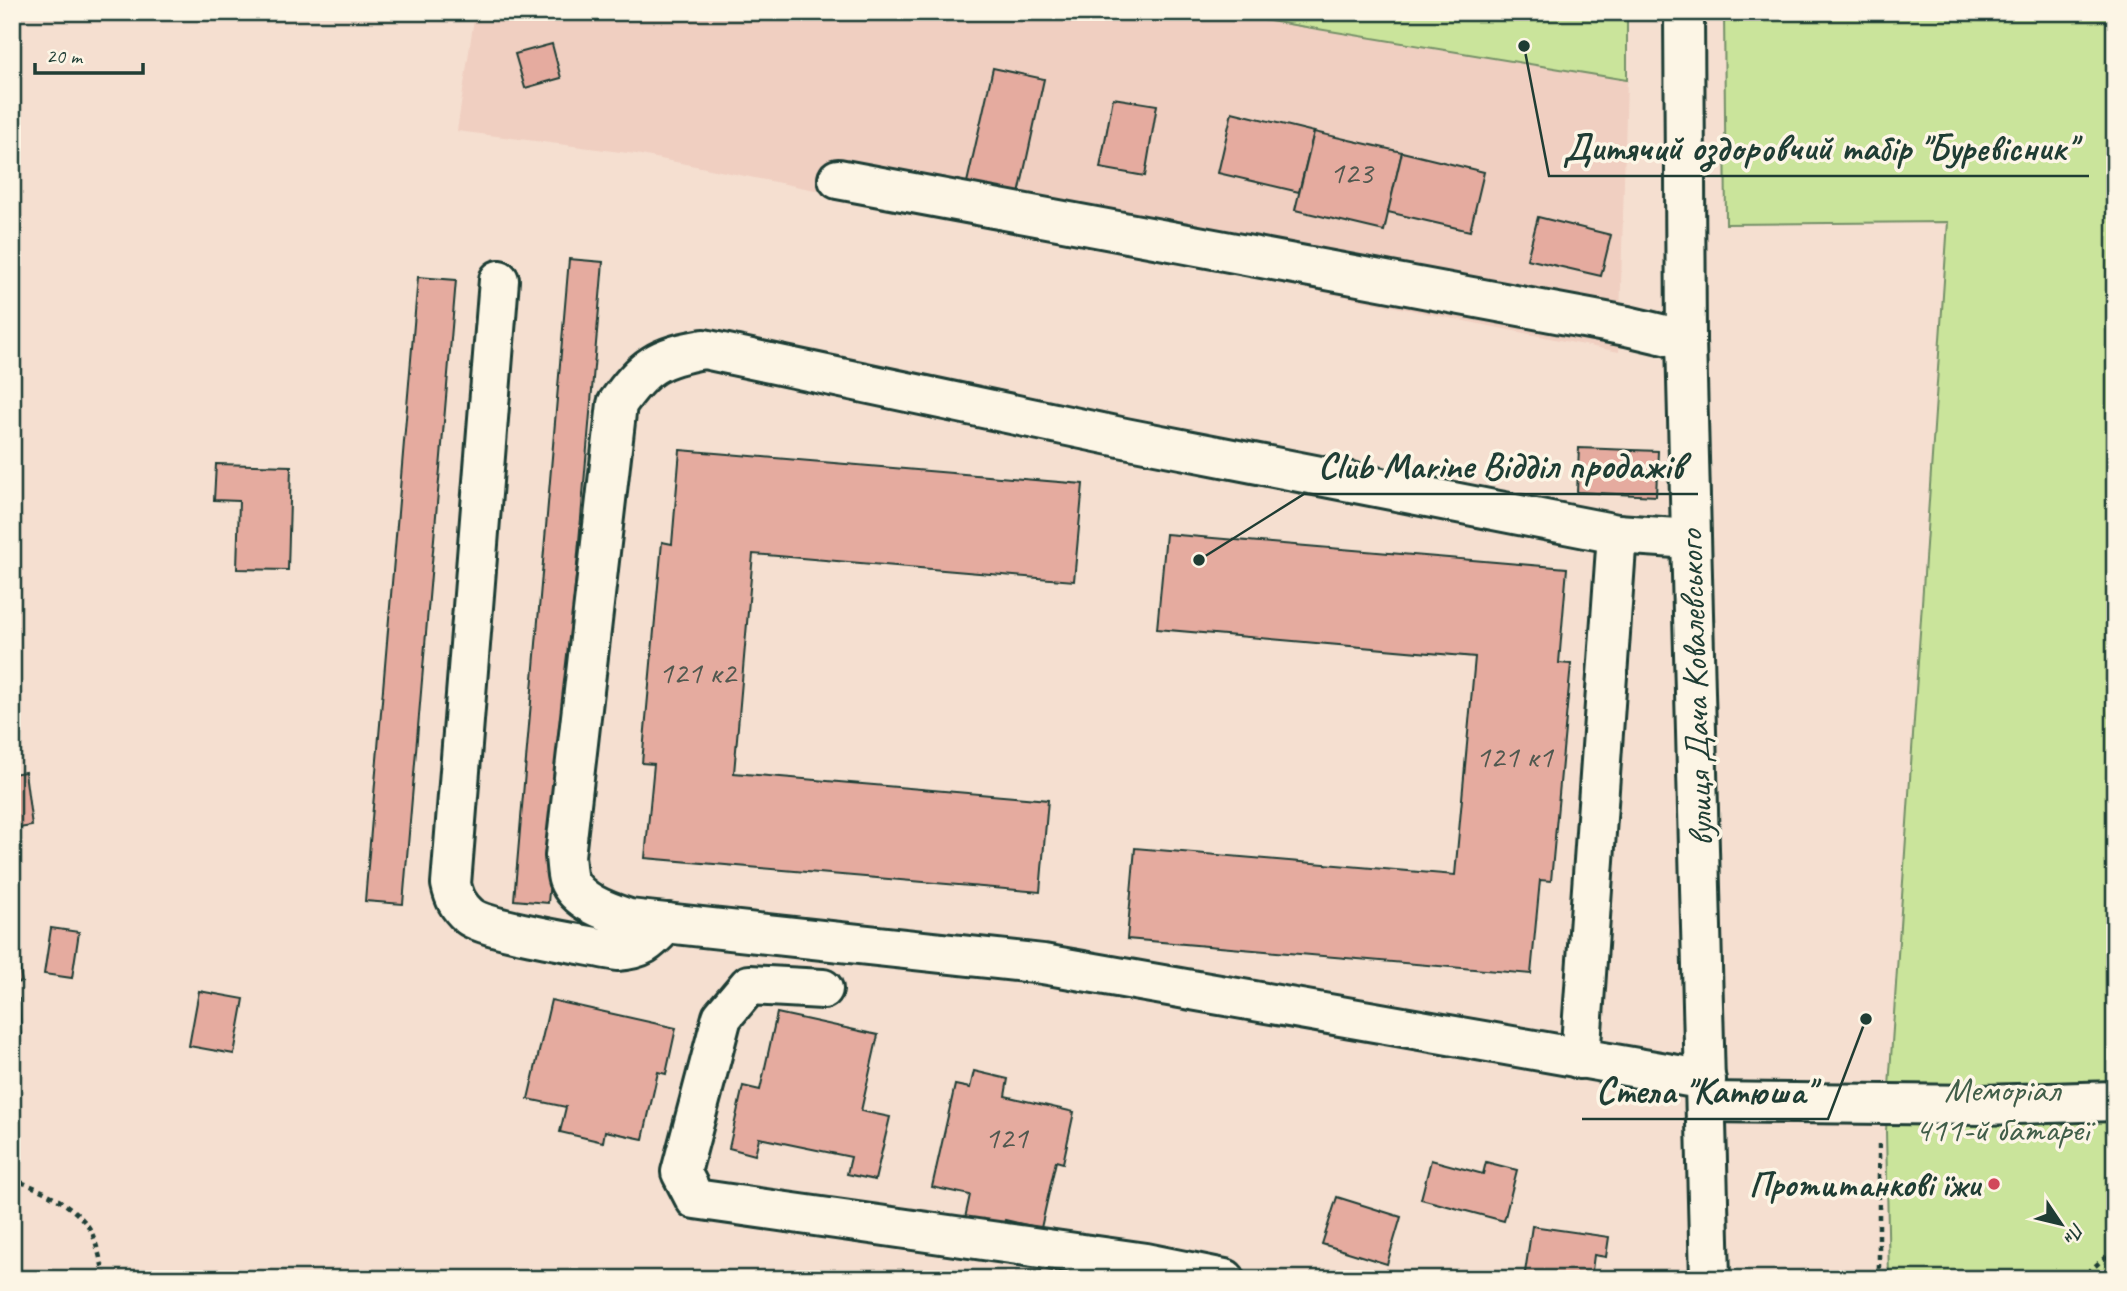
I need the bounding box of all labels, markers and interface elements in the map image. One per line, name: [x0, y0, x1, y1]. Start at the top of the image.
scale bar: [35, 32, 144, 76]
text: 20 m: [46, 43, 84, 69]
callout: Дитячий оздоровчий табір "Буревісник": [1549, 118, 2089, 176]
text: Дитячий оздоровчий табір "Буревісник": [1563, 124, 2083, 172]
house number: 123: [1329, 152, 1375, 193]
callout: Club Marine Відділ продажів: [1304, 436, 1698, 494]
text: Club Marine Відділ продажів: [1318, 442, 1692, 489]
street label: вулиця Дача Ковалевського: [1667, 527, 1724, 847]
house number: 121 к2: [658, 652, 738, 693]
house number: 121 к1: [1475, 736, 1554, 777]
callout: Стела "Катюша": [1582, 1061, 1828, 1119]
text: Стела "Катюша": [1596, 1067, 1822, 1114]
park label: Меморіал 411-й батареї: [1915, 1067, 2096, 1152]
house number: 121: [984, 1117, 1029, 1158]
place label: Протитанкові їжи: [1749, 1162, 1983, 1207]
marker: Протитанкові їжи: [1986, 1176, 2002, 1192]
north arrow: [2025, 1190, 2096, 1260]
text: Пн: [2058, 1218, 2090, 1250]

